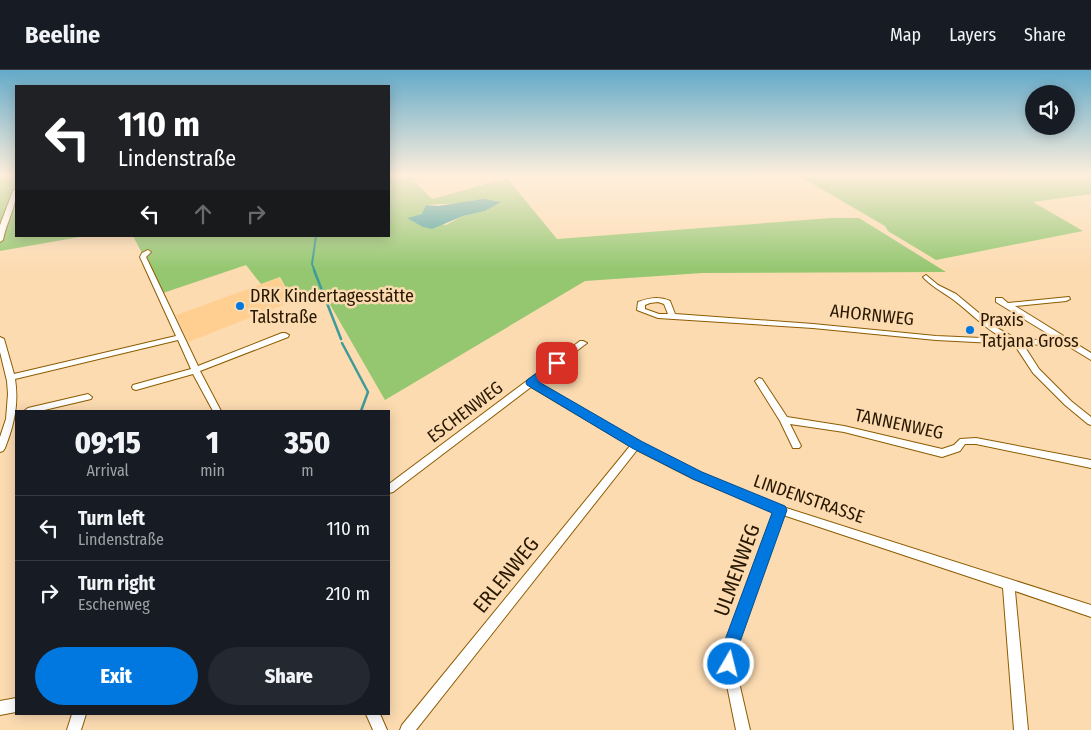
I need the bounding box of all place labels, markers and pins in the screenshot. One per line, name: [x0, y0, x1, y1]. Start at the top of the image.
place label: DRK Kindertagesstätte Talstraße: [250, 285, 414, 328]
marker: DRK Kindertagesstätte Talstraße: [234, 300, 246, 312]
place label: Praxis Tatjana Gross: [980, 309, 1079, 352]
marker: Praxis Tatjana Gross: [964, 324, 976, 336]
pin: [536, 342, 578, 384]

